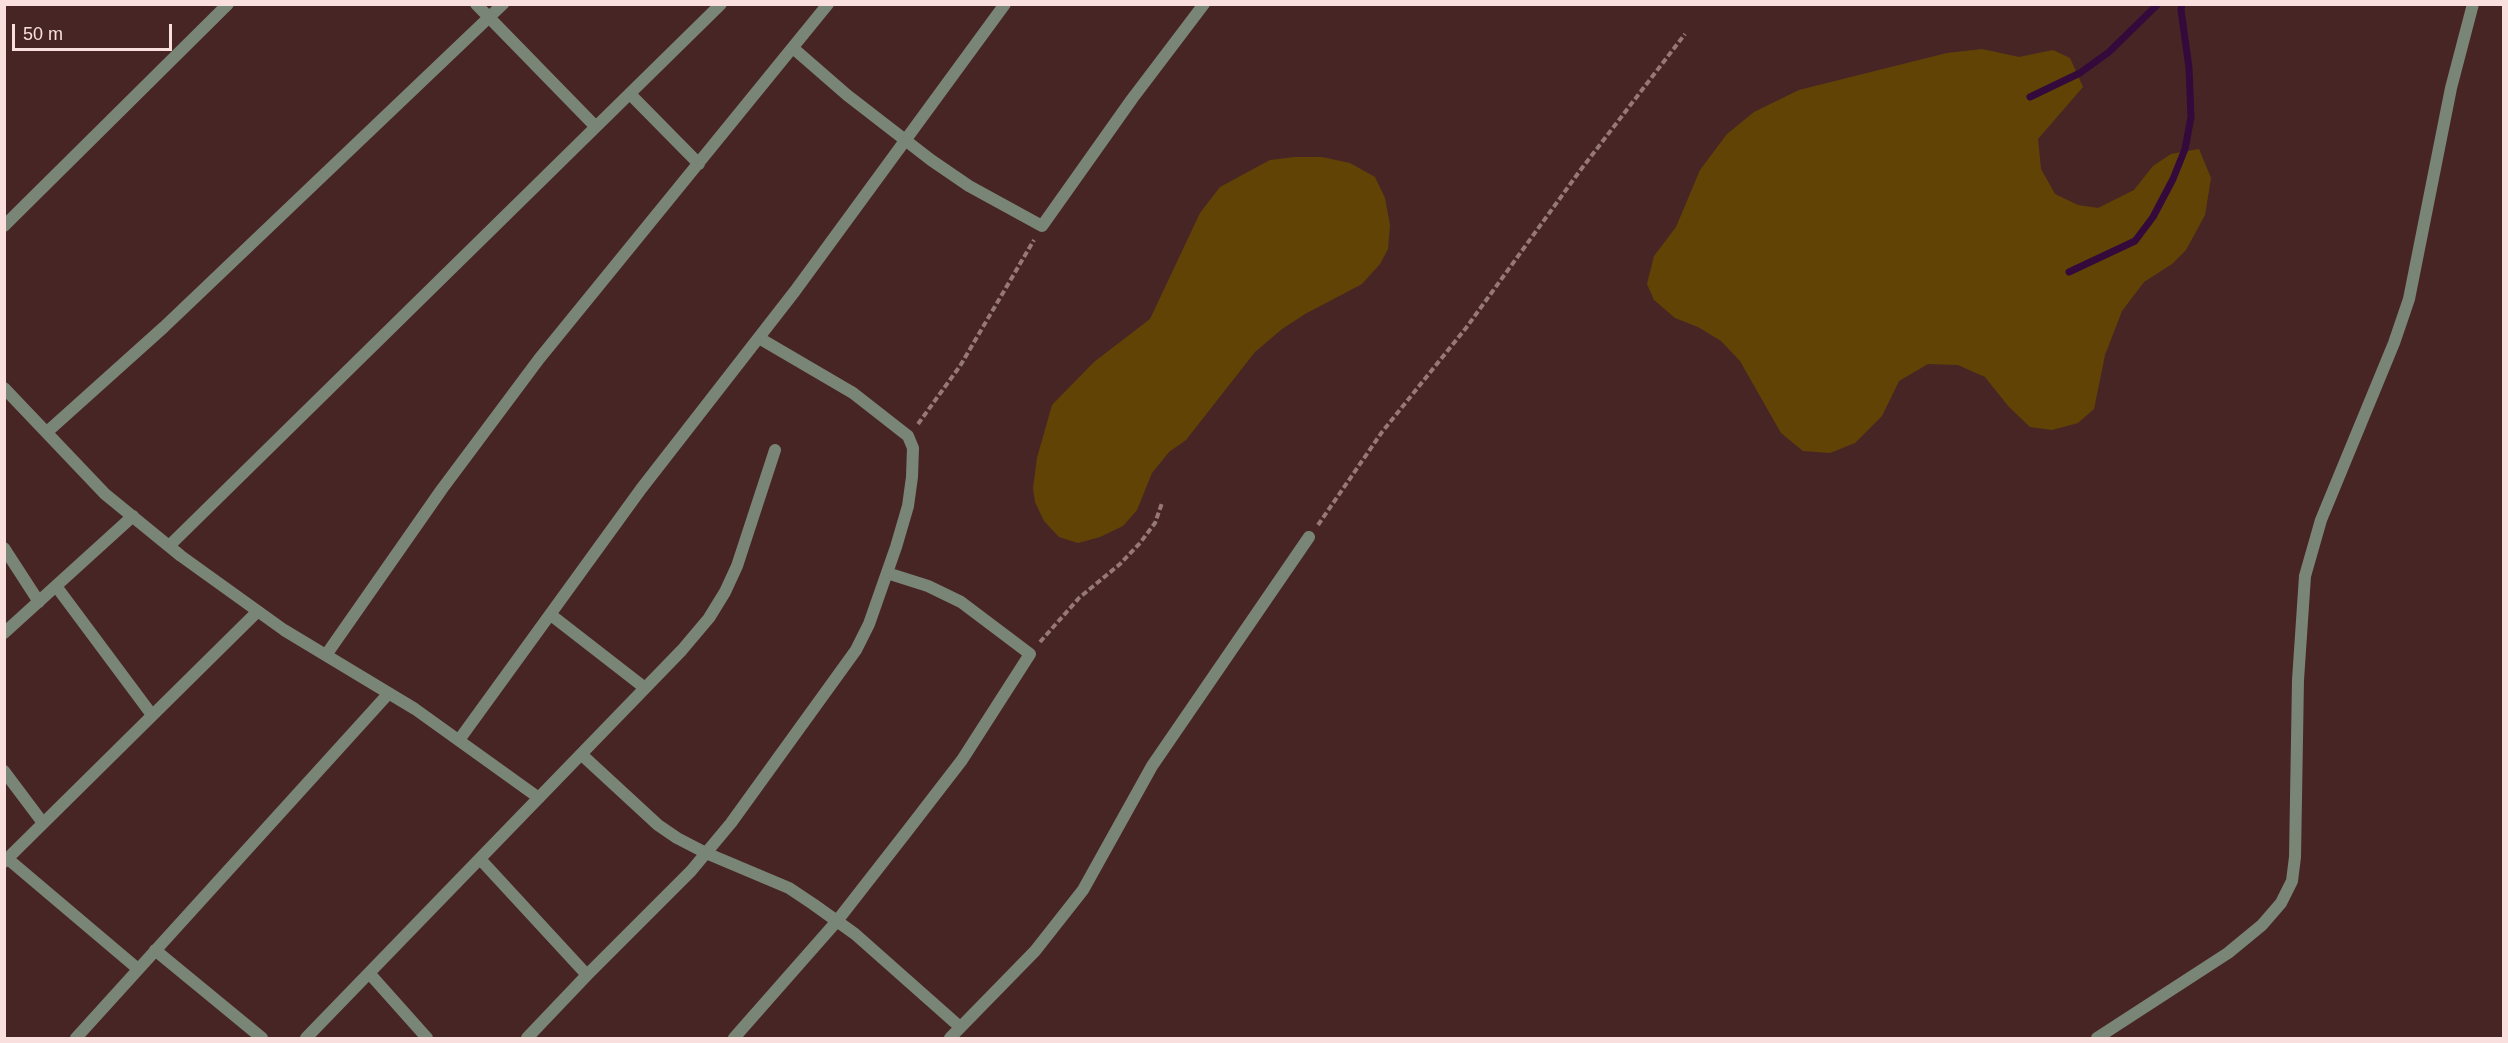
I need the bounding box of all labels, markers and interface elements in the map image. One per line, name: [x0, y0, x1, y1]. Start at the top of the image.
scale bar: [15, 12, 176, 50]
text: 50 m: [23, 24, 63, 44]

